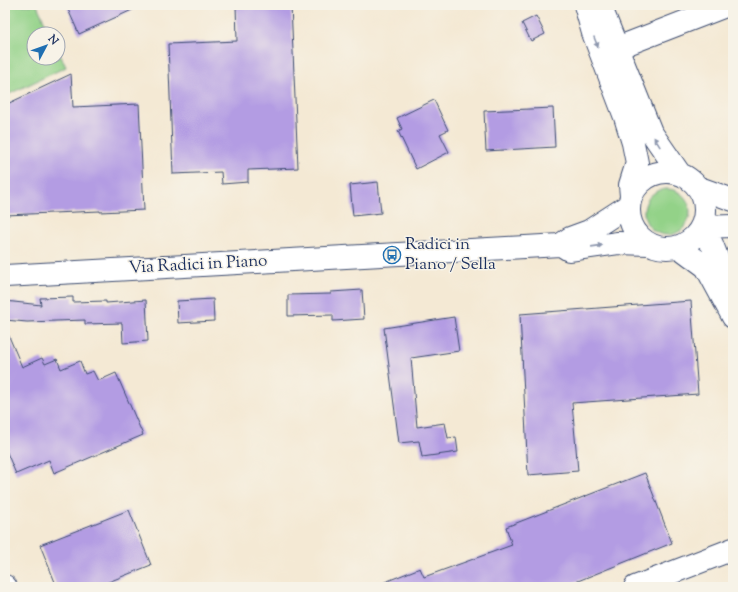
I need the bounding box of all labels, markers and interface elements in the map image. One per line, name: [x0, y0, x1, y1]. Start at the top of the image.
north arrow: [26, 26, 66, 66]
text: N: [43, 31, 62, 49]
one-way arrow: [594, 37, 600, 49]
one-way arrow: [654, 136, 661, 148]
place label: Radici in Piano / Sella: [405, 233, 496, 277]
one-way arrow: [591, 243, 603, 249]
bus stop icon: Radici in Piano / Sella: [382, 245, 402, 265]
street label: Via Radici in Piano: [128, 249, 268, 281]

